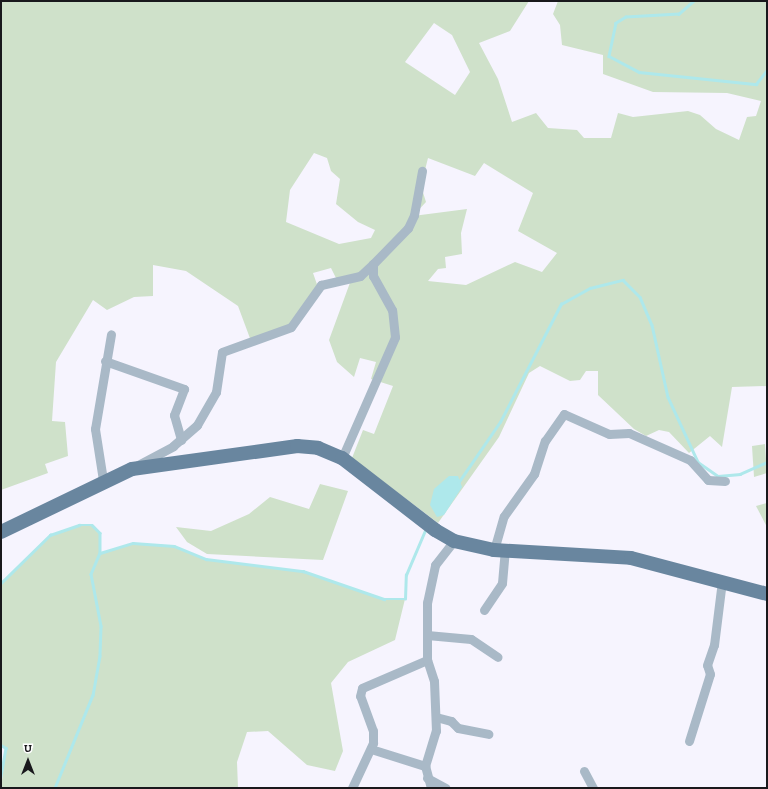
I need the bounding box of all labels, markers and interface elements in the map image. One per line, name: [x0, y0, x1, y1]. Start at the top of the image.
north arrow: [8, 741, 48, 781]
text: U: [24, 742, 32, 755]

